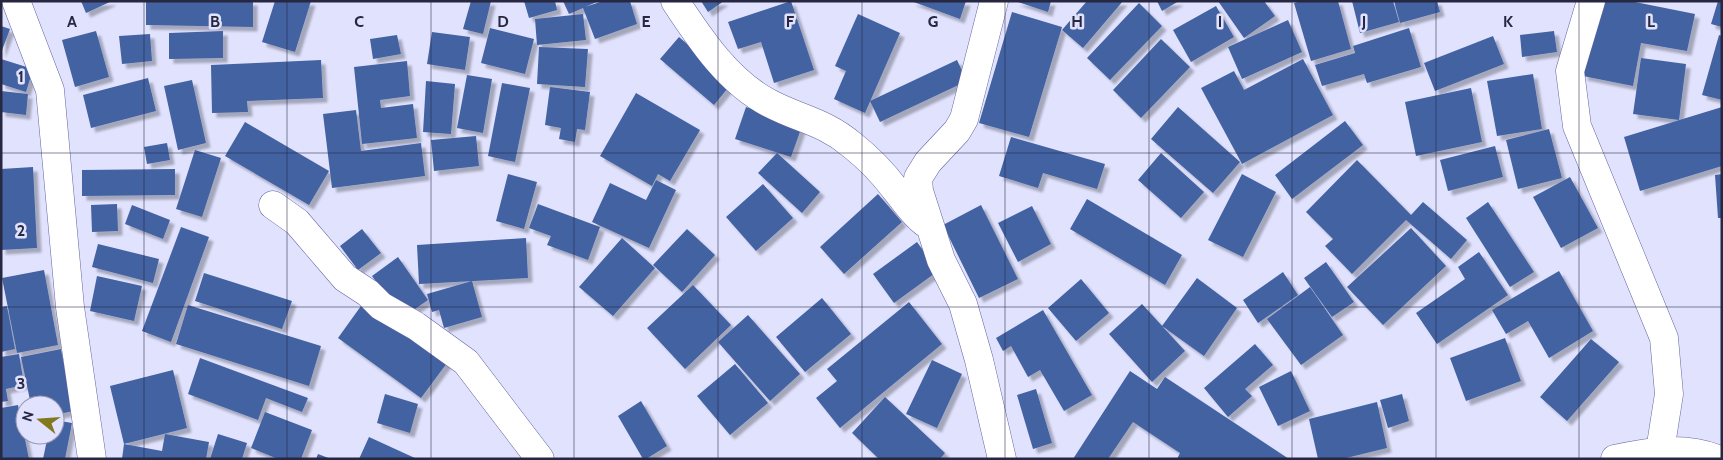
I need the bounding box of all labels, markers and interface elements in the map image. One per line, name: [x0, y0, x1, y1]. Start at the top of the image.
text: A: [67, 12, 77, 31]
text: B: [210, 12, 220, 31]
text: C: [354, 12, 364, 31]
text: D: [497, 12, 509, 31]
text: E: [641, 12, 651, 31]
text: F: [786, 12, 795, 31]
text: G: [928, 12, 938, 31]
text: H: [1071, 12, 1083, 31]
text: I: [1218, 12, 1222, 31]
text: J: [1361, 12, 1366, 31]
text: K: [1503, 12, 1513, 31]
text: L: [1647, 12, 1655, 31]
text: 1: [18, 67, 24, 86]
text: 2: [17, 221, 25, 240]
text: 3: [17, 374, 25, 393]
north arrow: [15, 395, 65, 445]
text: N: [18, 409, 38, 424]

